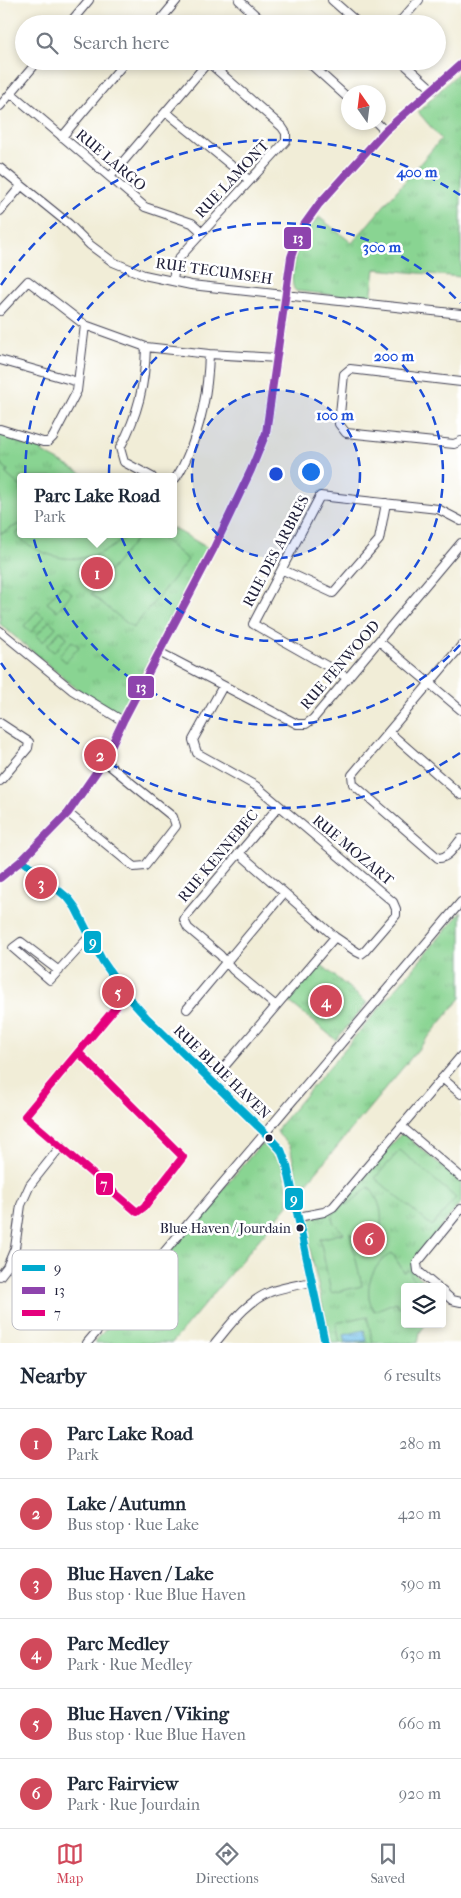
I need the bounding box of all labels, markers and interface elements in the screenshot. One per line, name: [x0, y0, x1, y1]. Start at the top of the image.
search box: [15, 15, 446, 70]
icon: search: [33, 29, 61, 57]
text: Search here: [73, 32, 169, 54]
north arrow: [341, 85, 386, 130]
street label: RUE LARGO: [72, 125, 150, 195]
street label: RUE LAMONT: [191, 136, 273, 222]
text: 400 m: [395, 163, 438, 181]
line badge: 13: [283, 226, 312, 250]
text: 13: [293, 230, 304, 247]
text: 300 m: [363, 238, 402, 256]
street label: RUE TECUMSEH: [154, 254, 274, 288]
text: 200 m: [374, 347, 414, 365]
text: 100 m: [316, 406, 354, 424]
your location: [298, 459, 324, 485]
centre of rings: [267, 465, 285, 483]
popup: [17, 473, 177, 538]
text: Parc Lake Road: [34, 485, 160, 507]
street label: RUE DES ARBRES: [239, 492, 313, 610]
text: Park: [34, 507, 66, 526]
pin: 1: [81, 554, 113, 592]
street label: RUE FENWOOD: [296, 617, 384, 713]
line badge: 13: [127, 675, 155, 699]
text: 13: [136, 679, 147, 696]
pin: 2: [84, 736, 116, 774]
street label: RUE KENNEBEC: [174, 806, 262, 906]
street label: RUE MOZART: [309, 811, 398, 890]
pin: 3: [25, 864, 57, 902]
line badge: 9: [83, 930, 102, 954]
text: 9: [88, 934, 97, 951]
pin: 5: [102, 973, 134, 1011]
pin: 4: [310, 982, 342, 1020]
street label: RUE BLUE HAVEN: [170, 1021, 275, 1123]
unlabelled marker: [264, 1133, 274, 1143]
line badge: 7: [95, 1172, 114, 1196]
text: 7: [100, 1176, 108, 1193]
line badge: 9: [284, 1187, 304, 1211]
text: 9: [289, 1191, 298, 1208]
place label: Blue Haven / Jourdain: [160, 1220, 291, 1237]
pin: 6: [353, 1220, 385, 1258]
marker: Blue Haven / Jourdain: [295, 1223, 305, 1233]
legend: [12, 1250, 178, 1330]
text: 9: [54, 1260, 61, 1277]
text: 13: [54, 1282, 65, 1299]
map controls: [401, 1283, 446, 1328]
button: layers: [401, 1283, 446, 1328]
text: 7: [54, 1305, 61, 1322]
text: Nearby: [20, 1364, 86, 1388]
text: 6 results: [383, 1366, 441, 1385]
text: Parc Lake Road: [67, 1423, 193, 1445]
text: 1: [33, 1434, 39, 1453]
text: 280 m: [399, 1434, 441, 1453]
text: Park: [67, 1445, 99, 1464]
text: Lake / Autumn: [67, 1493, 186, 1515]
text: 2: [32, 1504, 40, 1523]
text: 420 m: [398, 1504, 441, 1523]
text: Bus stop · Rue Lake: [67, 1515, 199, 1534]
text: Blue Haven / Lake: [67, 1563, 214, 1585]
text: 3: [33, 1574, 39, 1593]
text: 590 m: [400, 1574, 441, 1593]
text: Bus stop · Rue Blue Haven: [67, 1585, 246, 1604]
text: Parc Medley: [67, 1633, 169, 1655]
text: 4: [31, 1644, 41, 1663]
text: 630 m: [400, 1644, 441, 1663]
text: Park · Rue Medley: [67, 1655, 192, 1674]
text: Blue Haven / Viking: [67, 1703, 229, 1725]
text: 5: [33, 1714, 39, 1733]
text: 660 m: [398, 1714, 441, 1733]
text: Bus stop · Rue Blue Haven: [67, 1725, 246, 1744]
text: Parc Fairview: [67, 1773, 179, 1795]
text: 6: [32, 1784, 40, 1803]
text: 920 m: [399, 1784, 441, 1803]
text: Park · Rue Jourdain: [67, 1795, 200, 1814]
tab: Map: [56, 1840, 84, 1887]
tab: Directions: [196, 1840, 259, 1887]
tab: Saved: [370, 1840, 405, 1887]

